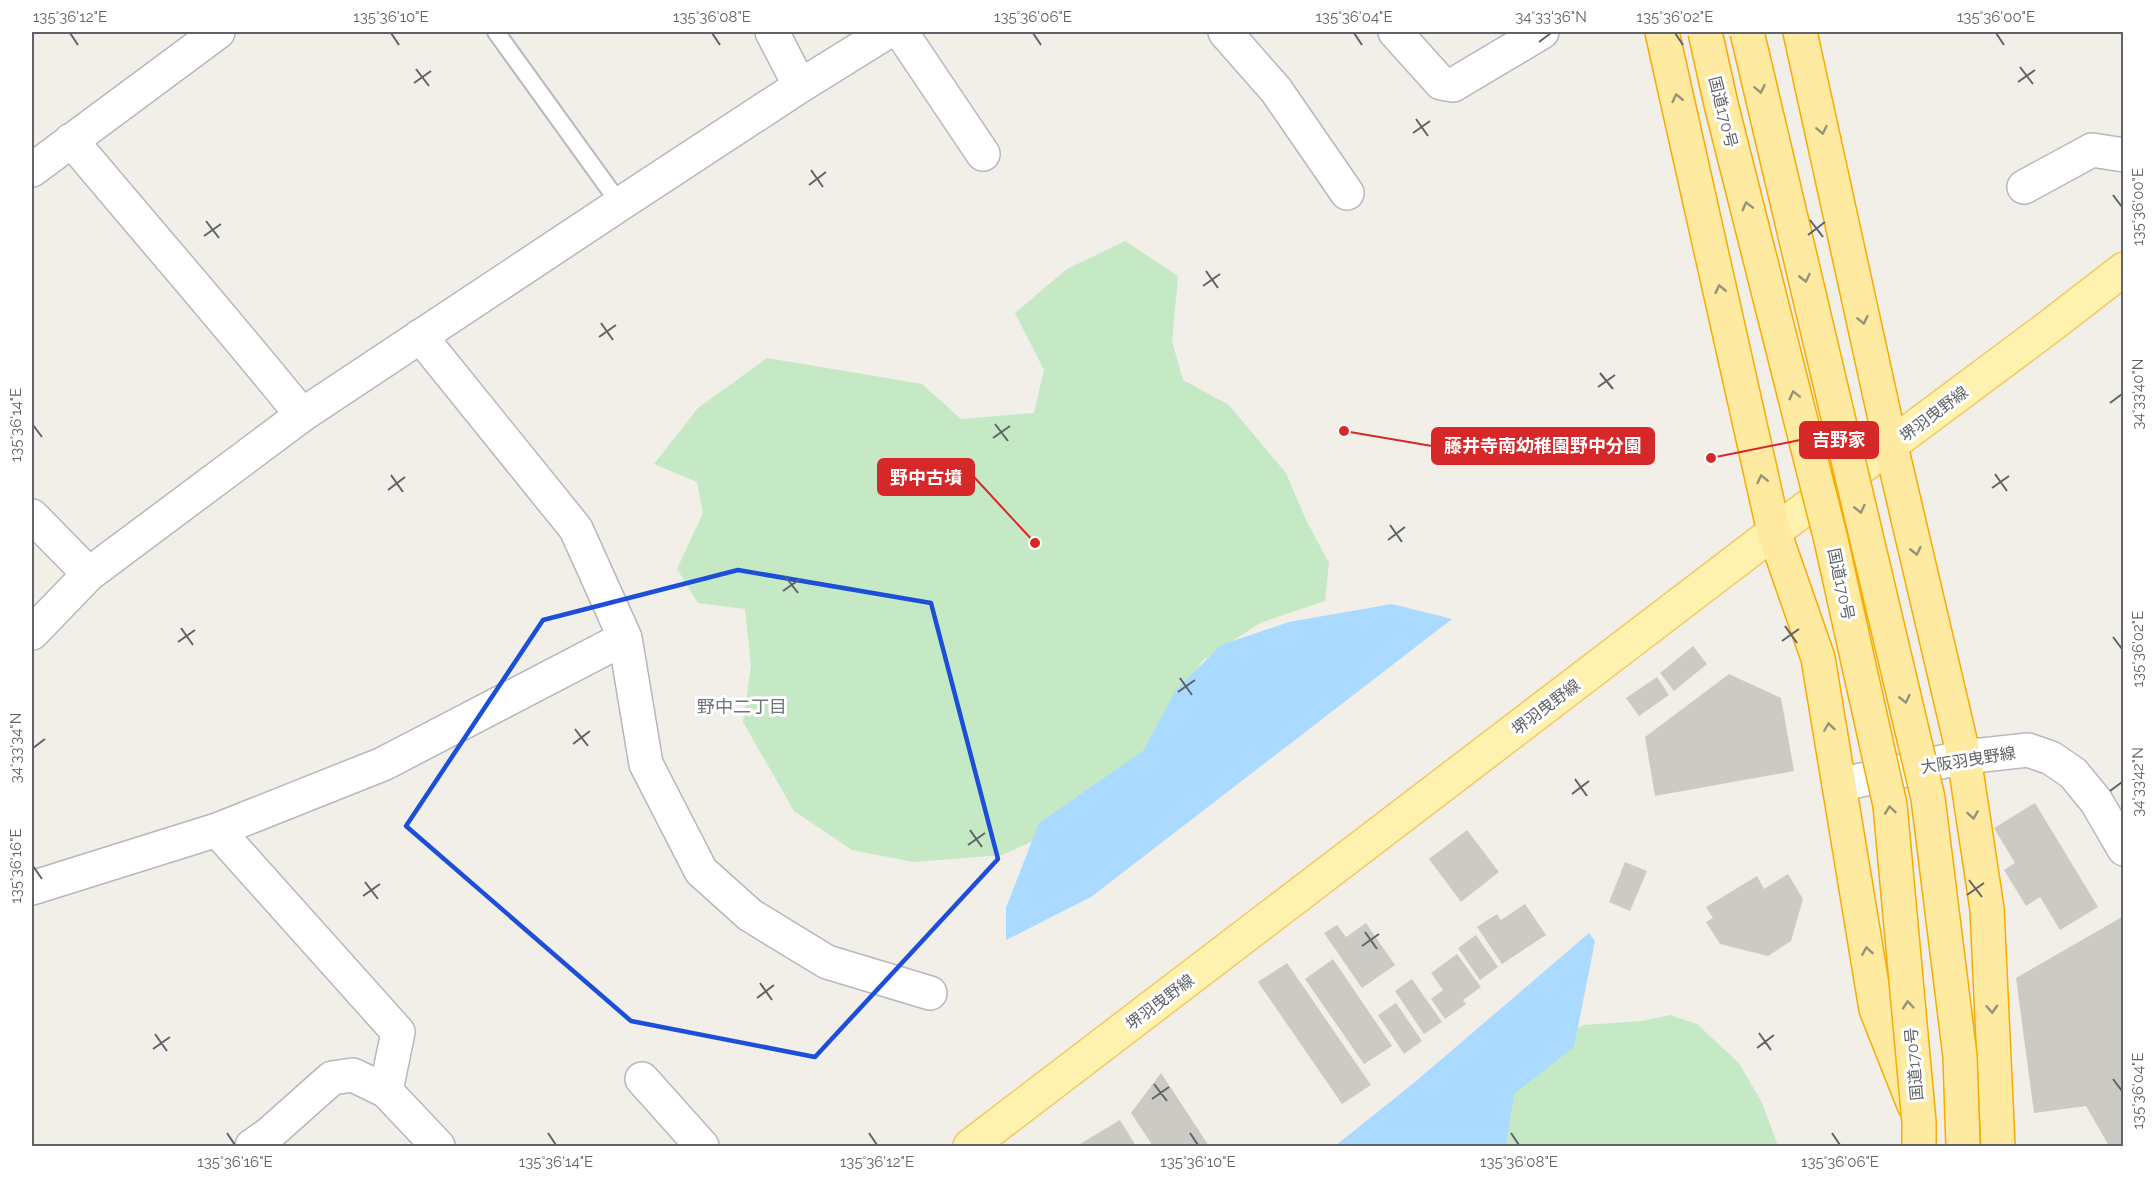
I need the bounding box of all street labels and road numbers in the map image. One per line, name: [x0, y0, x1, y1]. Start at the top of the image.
street label: 国道170号: [1705, 74, 1741, 150]
street label: 堺羽曳野線: [1896, 382, 1972, 446]
street label: 国道170号: [1824, 546, 1858, 622]
street label: 堺羽曳野線: [1508, 675, 1584, 739]
street label: 大阪羽曳野線: [1919, 743, 2017, 777]
street label: 堺羽曳野線: [1122, 970, 1198, 1034]
street label: 国道170号: [1901, 1027, 1927, 1101]

